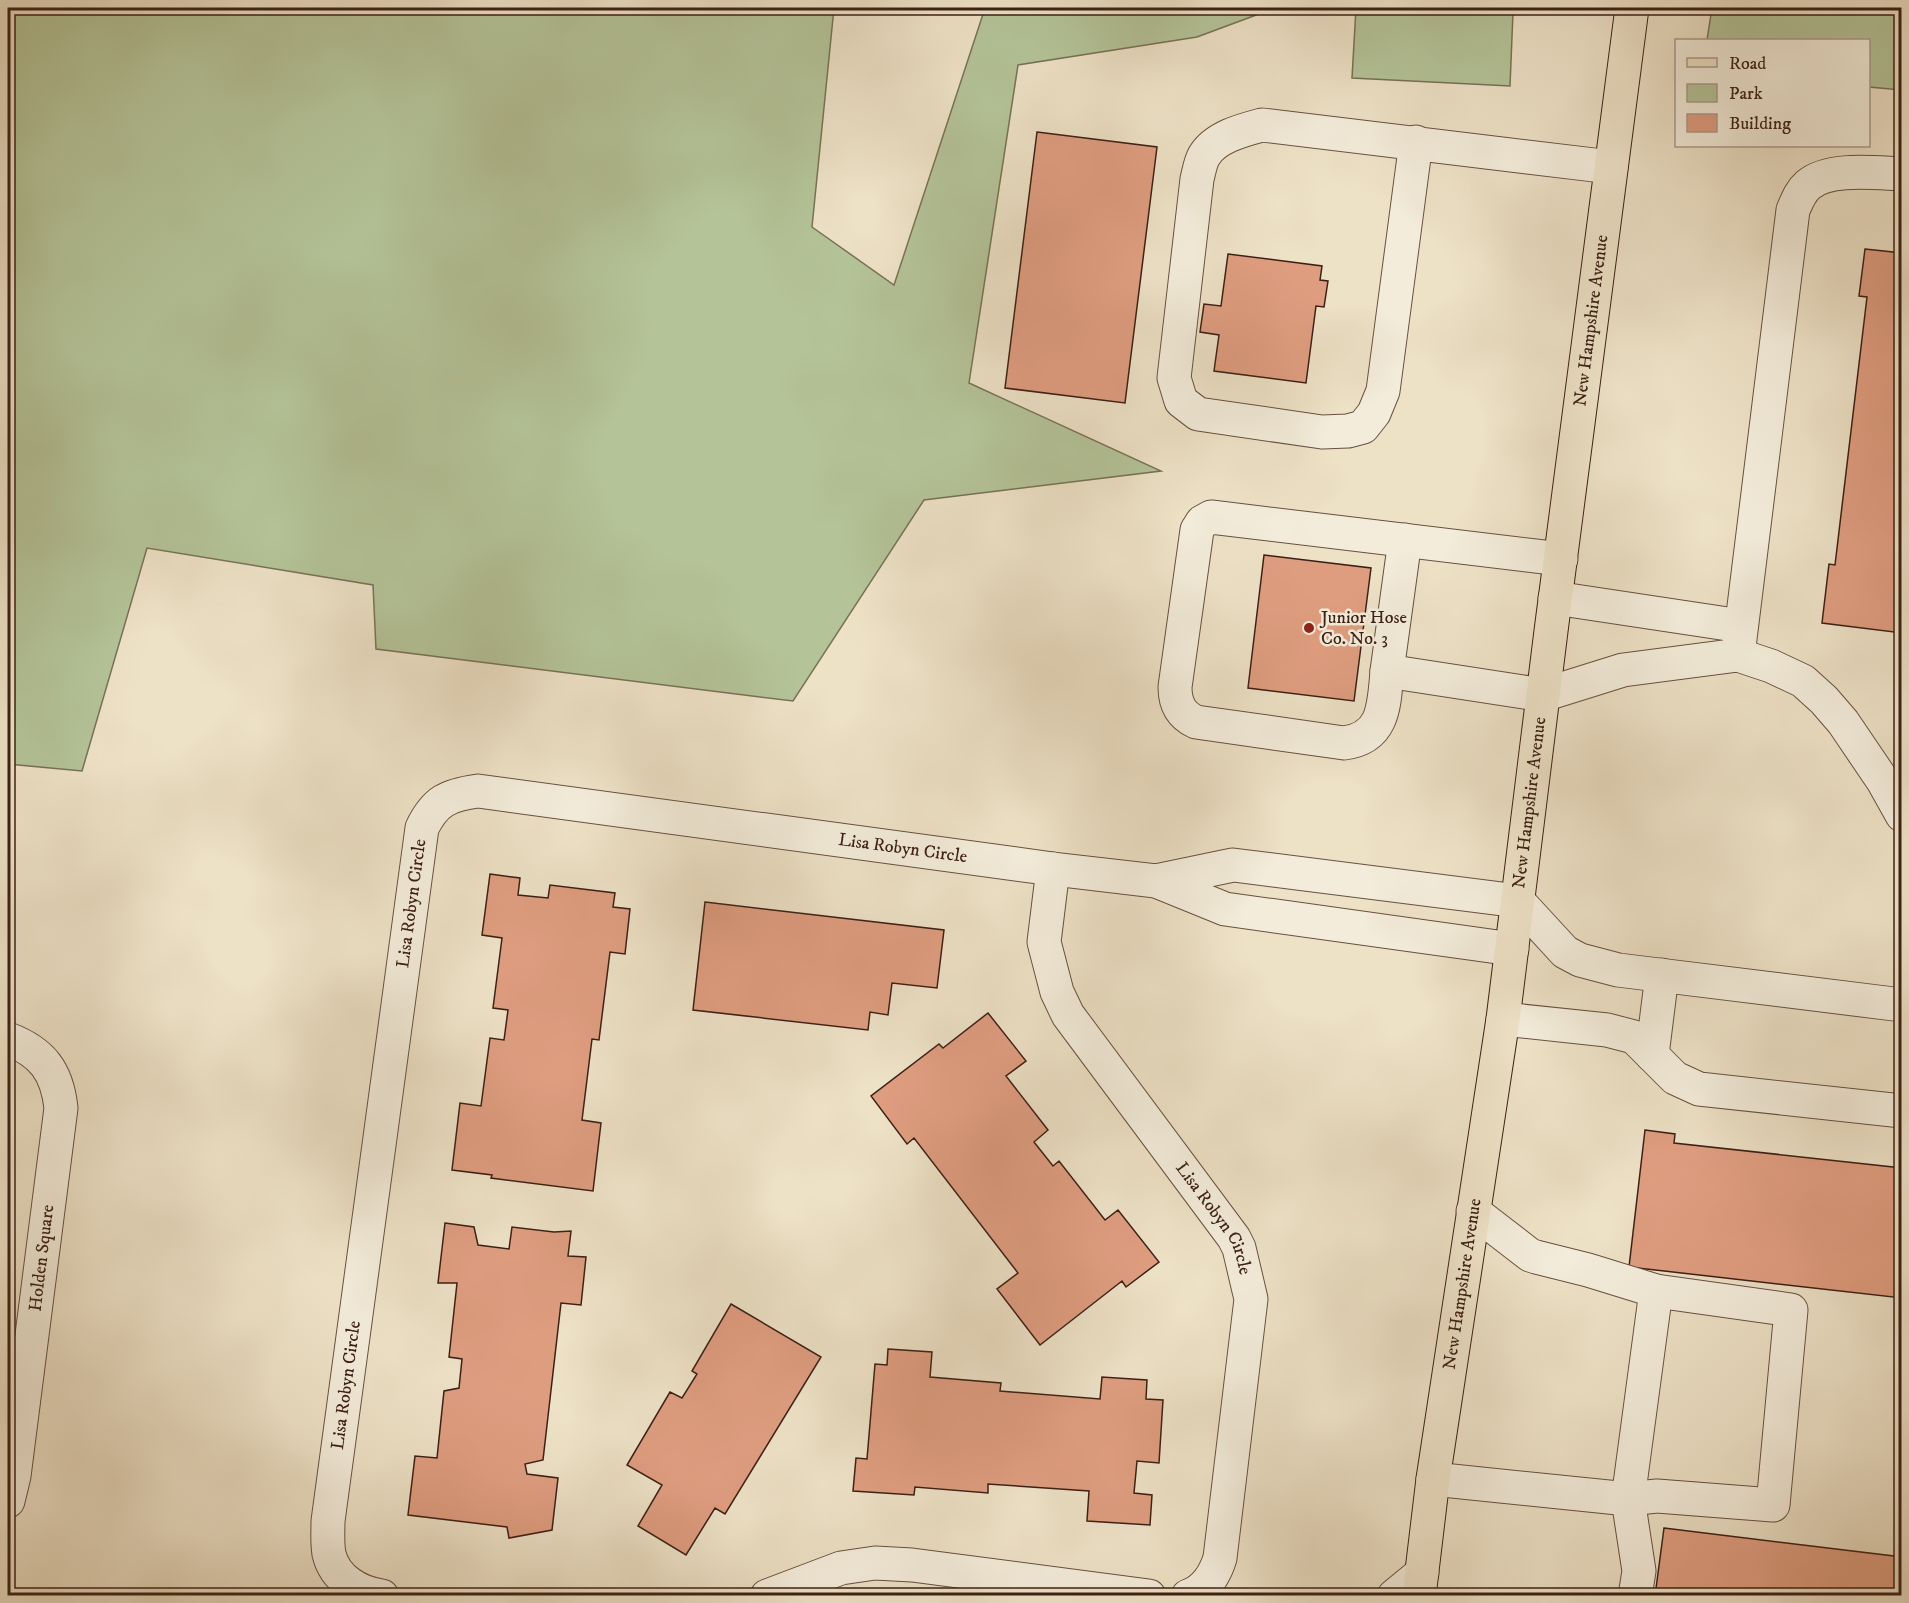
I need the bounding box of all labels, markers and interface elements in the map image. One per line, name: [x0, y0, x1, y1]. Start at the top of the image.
legend: [1675, 39, 1870, 147]
text: Road: [1729, 53, 1766, 75]
text: Park: [1729, 83, 1763, 105]
text: Building: [1729, 113, 1791, 135]
street label: New Hampshire Avenue: [1569, 234, 1613, 408]
place label: Junior Hose Co. No. 3: [1319, 607, 1407, 650]
marker: Junior Hose Co. No. 3: [1302, 621, 1316, 635]
street label: New Hampshire Avenue: [1508, 716, 1551, 890]
street label: Lisa Robyn Circle: [837, 829, 969, 868]
street label: Lisa Robyn Circle: [392, 838, 431, 969]
street label: Lisa Robyn Circle: [1170, 1158, 1256, 1277]
street label: New Hampshire Avenue: [1439, 1197, 1487, 1371]
street label: Holden Square: [25, 1203, 59, 1313]
street label: Lisa Robyn Circle: [327, 1319, 366, 1451]

